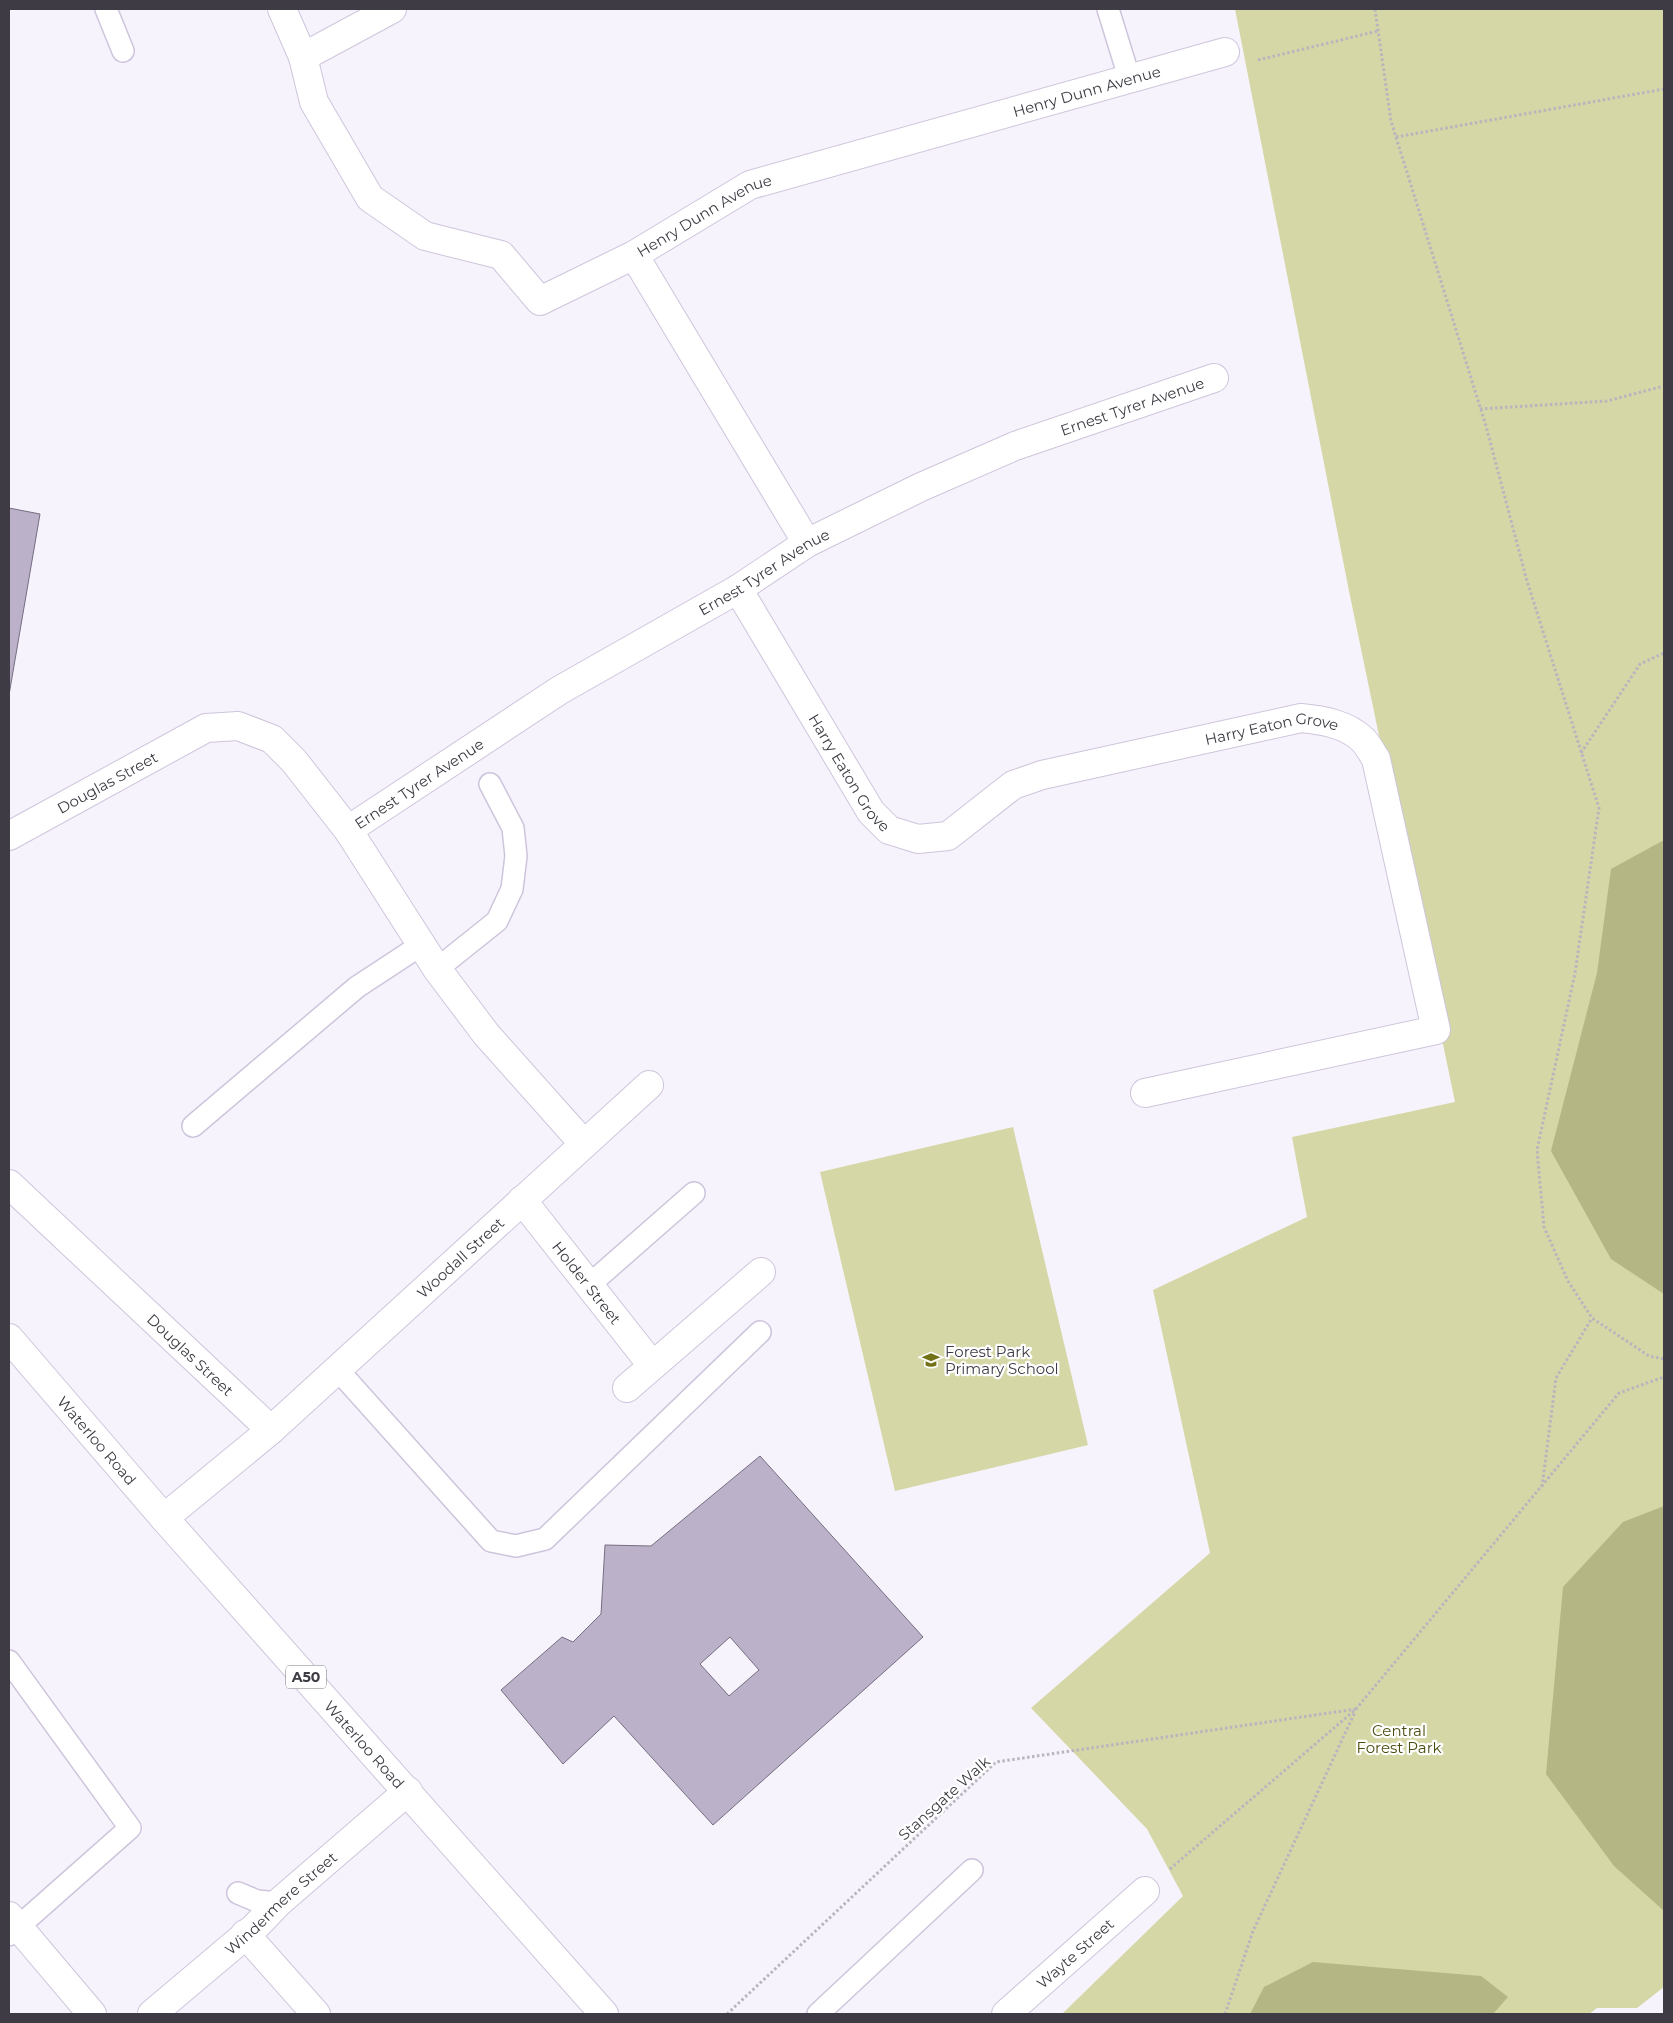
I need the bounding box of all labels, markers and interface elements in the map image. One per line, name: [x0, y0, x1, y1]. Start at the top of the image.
street label: Henry Dunn Avenue: [1010, 61, 1163, 121]
street label: Henry Dunn Avenue: [633, 170, 774, 261]
street label: Ernest Tyrer Avenue: [1058, 373, 1207, 439]
street label: Ernest Tyrer Avenue: [695, 524, 832, 619]
street label: Harry Eaton Grove: [1203, 708, 1341, 748]
street label: Harry Eaton Grove: [805, 710, 894, 835]
street label: Ernest Tyrer Avenue: [351, 734, 487, 833]
street label: Douglas Street: [54, 747, 161, 817]
street label: Woodall Street: [413, 1213, 508, 1302]
street label: Holder Street: [549, 1237, 625, 1328]
street label: Douglas Street: [143, 1309, 238, 1400]
place label: Forest Park Primary School: [945, 1342, 1059, 1378]
school or university icon: Forest Park Primary School: [921, 1350, 941, 1370]
street label: Waterloo Road: [54, 1392, 141, 1489]
road number: A50: [286, 1665, 326, 1688]
street label: Waterloo Road: [321, 1696, 409, 1792]
park label: Central Forest Park: [1356, 1721, 1442, 1757]
street label: Stansgate Walk: [894, 1752, 994, 1844]
street label: Windermere Street: [220, 1847, 341, 1958]
street label: Wayte Street: [1032, 1914, 1117, 1992]

